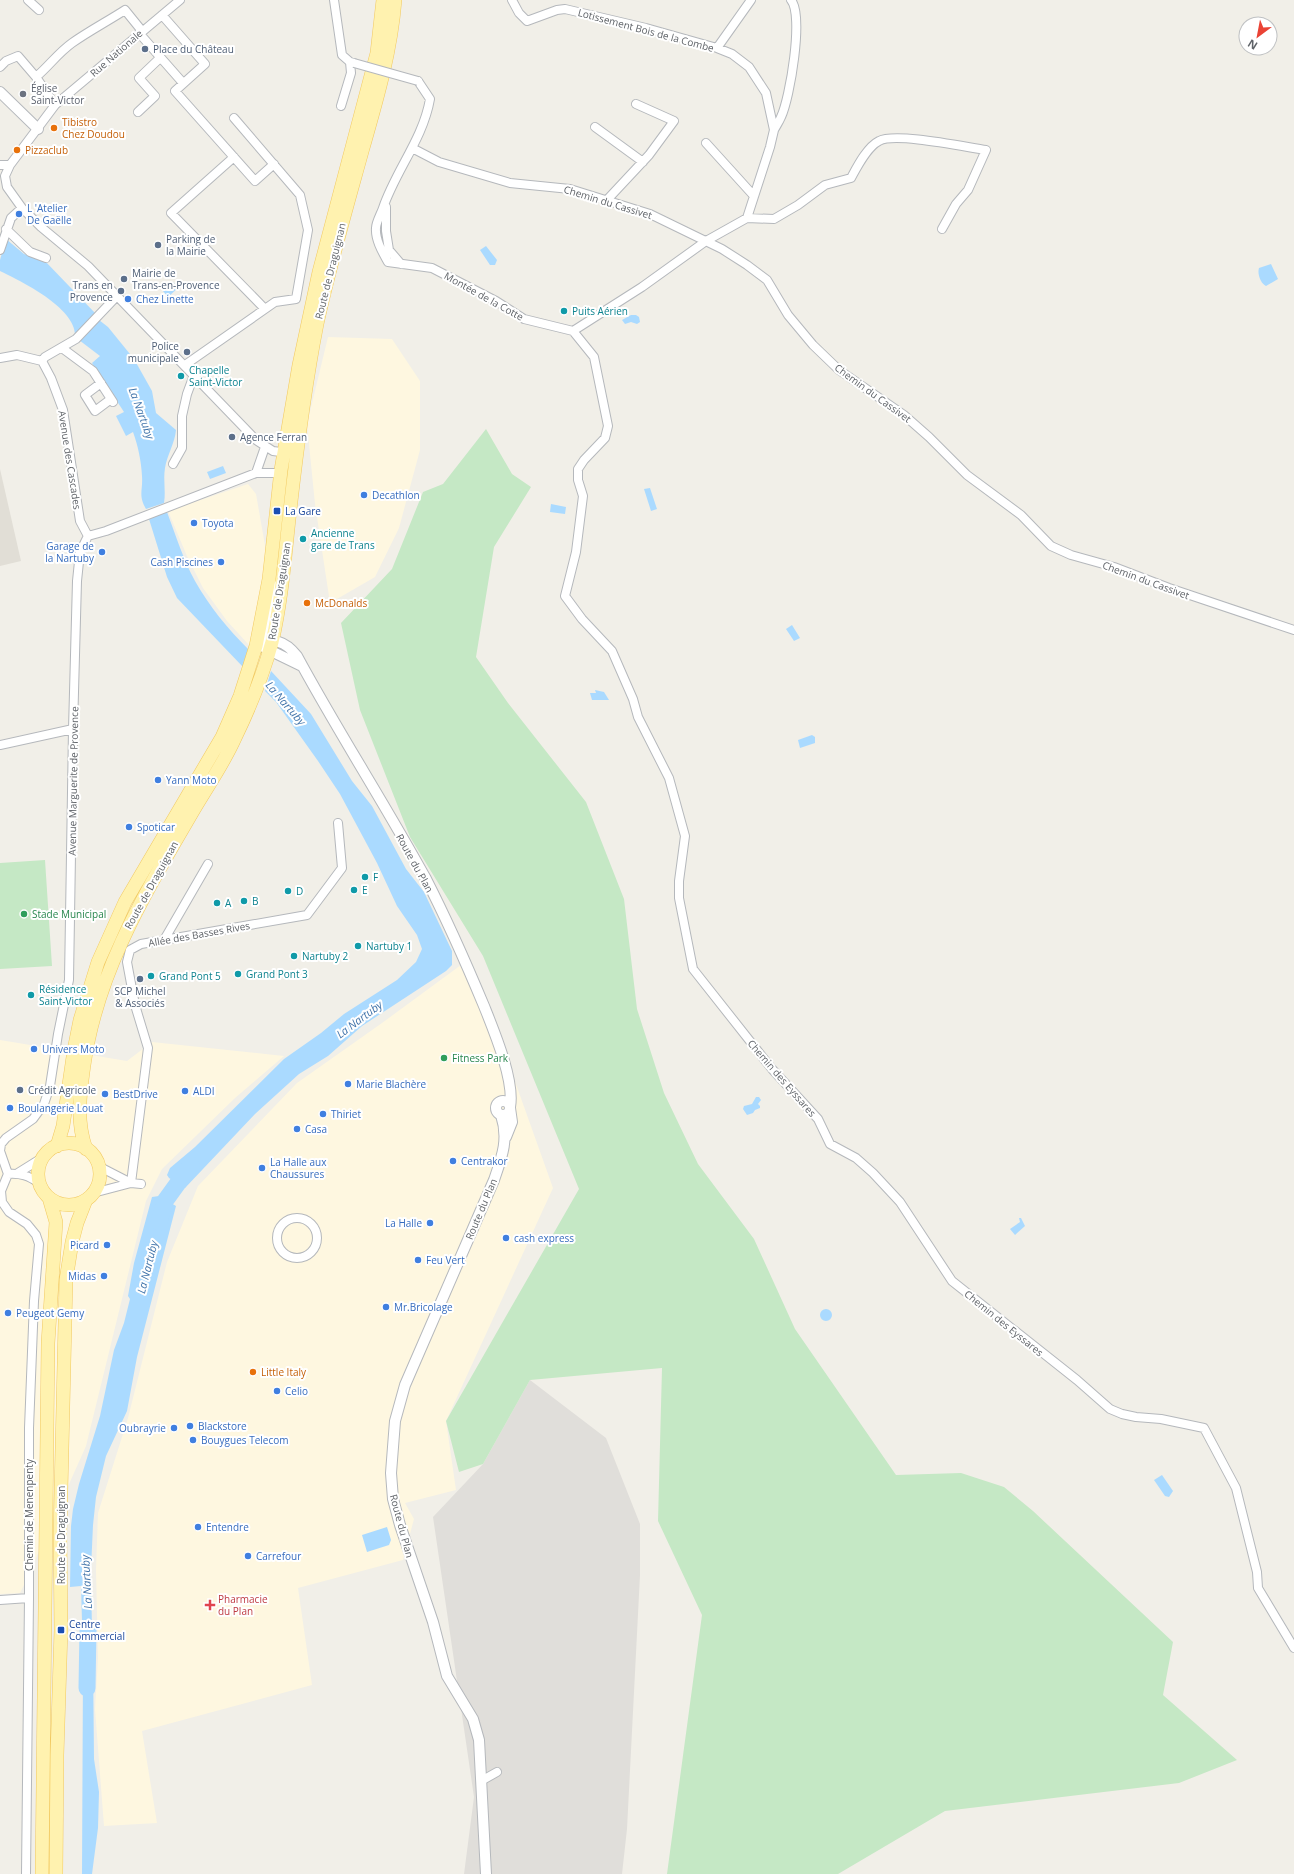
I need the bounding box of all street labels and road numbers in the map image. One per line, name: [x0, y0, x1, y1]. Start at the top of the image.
street label: Lotissement Bois de la Combe: [576, 5, 716, 55]
street label: Rue Nationale: [87, 26, 146, 80]
street label: Chemin du Cassivet: [562, 182, 654, 222]
street label: Route de Draguignan: [311, 221, 349, 321]
street label: Montée de la Cotte: [442, 268, 526, 324]
street label: Chemin du Cassivet: [832, 360, 914, 426]
street label: Avenue des Cascades: [55, 410, 85, 511]
street label: Route de Draguignan: [264, 541, 294, 641]
street label: Chemin du Cassivet: [1101, 558, 1192, 602]
street label: Avenue Marguerite de Provence: [65, 706, 81, 856]
street label: Route du Plan: [393, 831, 437, 895]
street label: Route de Draguignan: [121, 838, 181, 932]
street label: Allée des Basses Rives: [147, 918, 251, 950]
street label: Chemin des Eyssares: [745, 1037, 820, 1120]
street label: Route du Plan: [462, 1176, 500, 1242]
street label: Chemin des Eyssares: [962, 1287, 1047, 1359]
street label: Chemin de Menenpenty: [22, 1458, 36, 1571]
street label: Route de Draguignan: [54, 1486, 68, 1584]
street label: Route du Plan: [387, 1493, 417, 1559]

